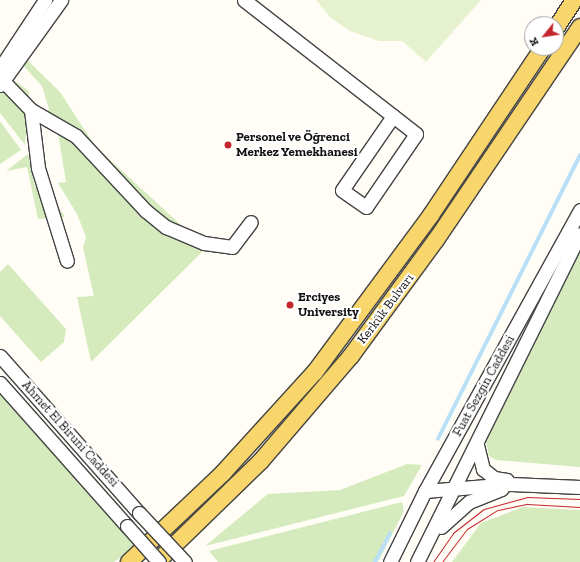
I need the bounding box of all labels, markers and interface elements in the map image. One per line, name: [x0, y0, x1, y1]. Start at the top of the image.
north arrow: [524, 16, 564, 56]
text: K: [527, 35, 542, 48]
place label: Personel ve Öğrenci Merkez Yemekhanesi: [236, 130, 358, 161]
marker: Personel ve Öğrenci Merkez Yemekhanesi: [223, 140, 233, 150]
street label: Kerkük Bulvarı: [355, 271, 417, 347]
place label: Erciyes University: [298, 290, 359, 321]
marker: Erciyes University: [285, 300, 295, 310]
street label: Fuat Sezgin Caddesi: [450, 333, 518, 439]
street label: Ahmet El Biruni Caddesi: [18, 378, 122, 490]

